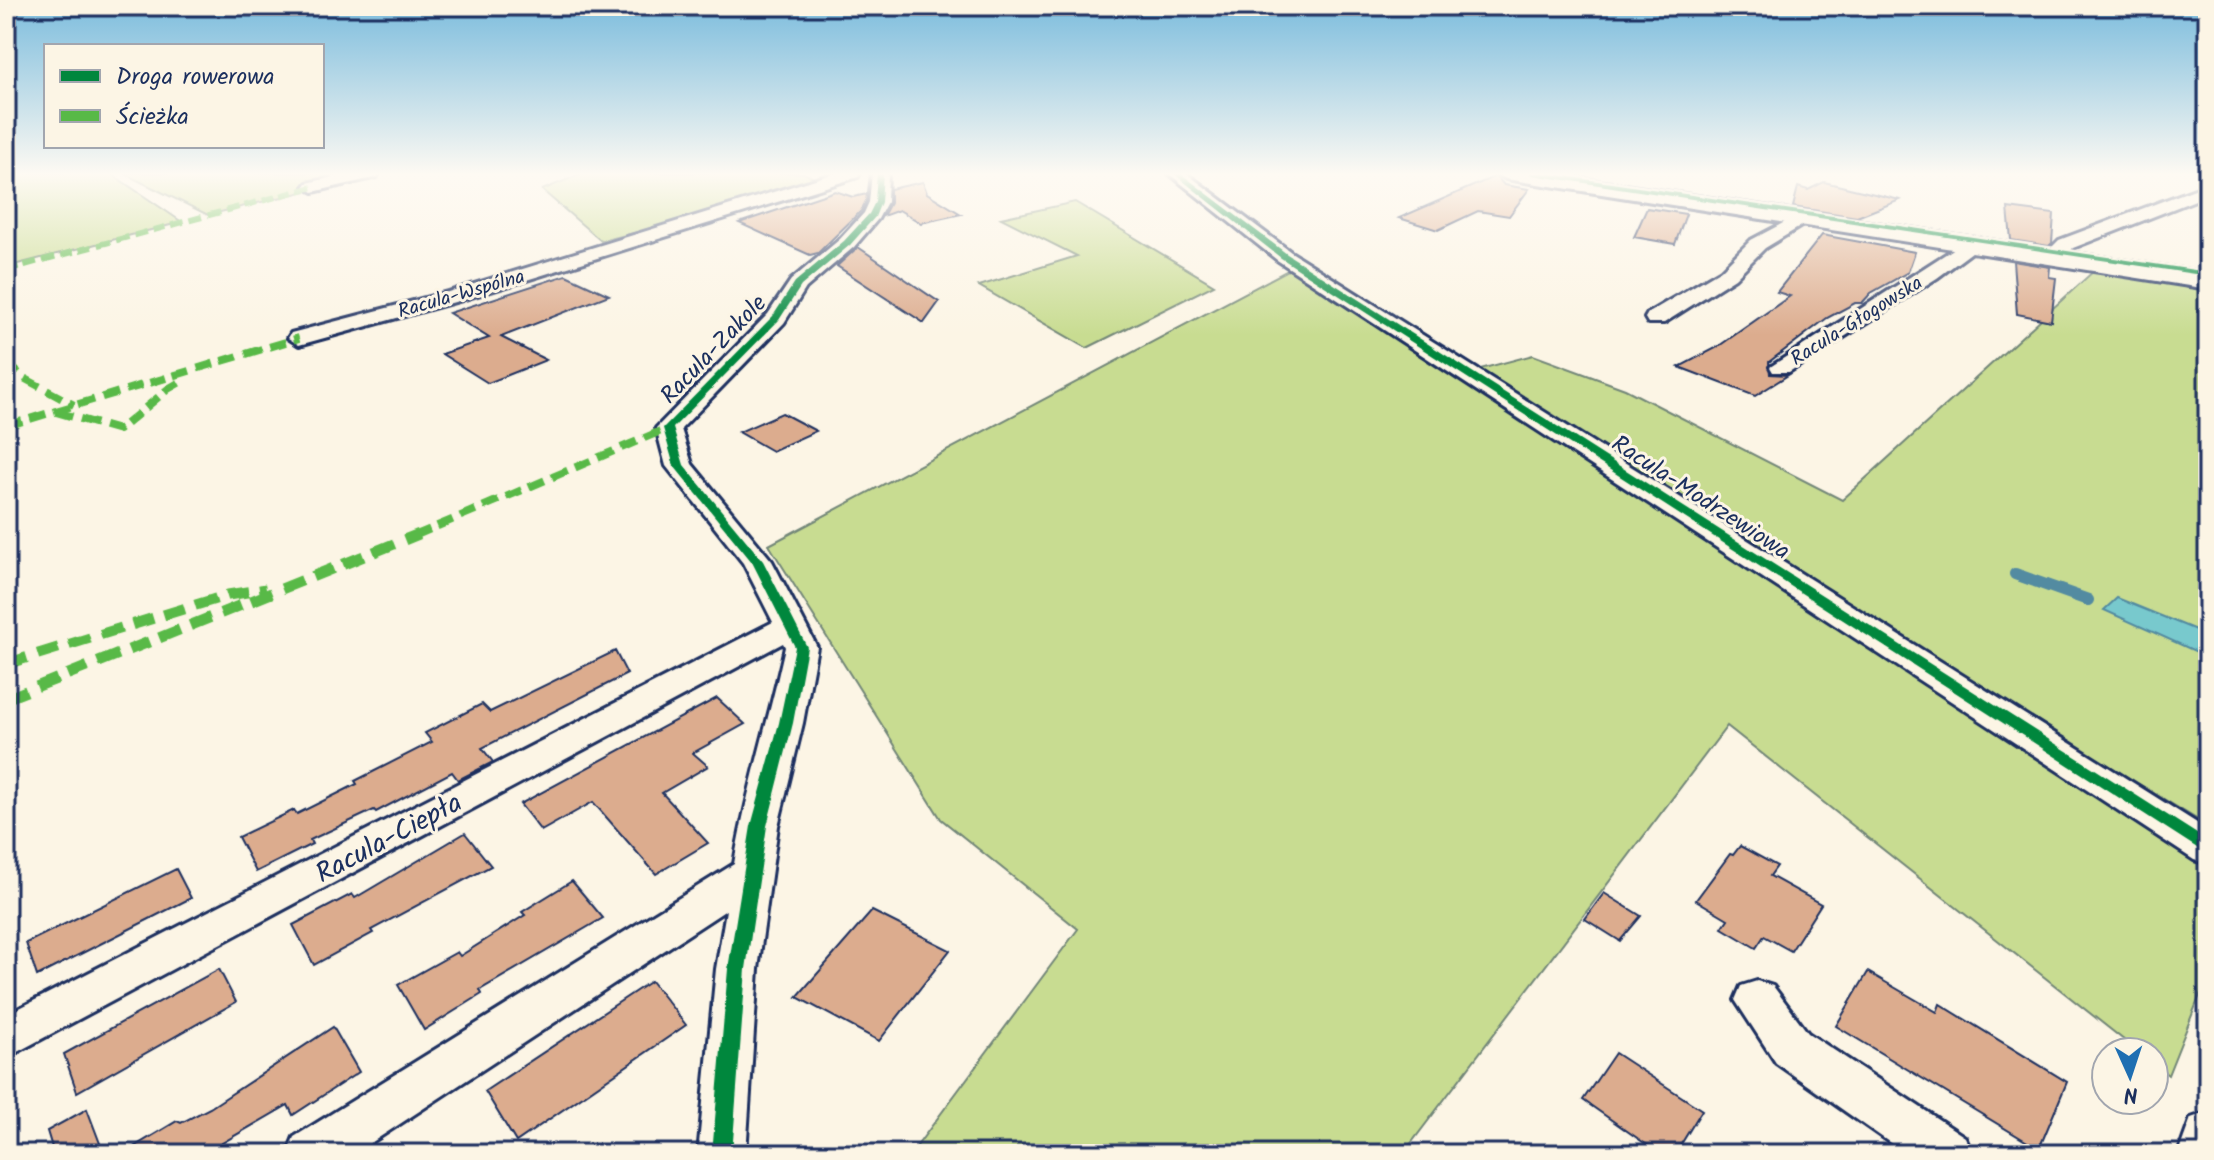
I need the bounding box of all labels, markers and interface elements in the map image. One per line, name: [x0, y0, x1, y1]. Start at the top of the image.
legend: [44, 44, 324, 148]
text: Droga rowerowa: [116, 58, 275, 97]
text: Ścieżka: [116, 98, 189, 137]
street label: Racula-Wspólna: [394, 262, 529, 328]
street label: Racula-Głogowska: [1785, 268, 1930, 375]
street label: Racula-Zakole: [651, 286, 777, 414]
street label: Racula-Modrzewiowa: [1603, 426, 1798, 571]
street label: Racula-Ciepła: [308, 782, 471, 897]
north arrow: [2090, 1036, 2170, 1116]
text: N: [2123, 1076, 2139, 1111]

